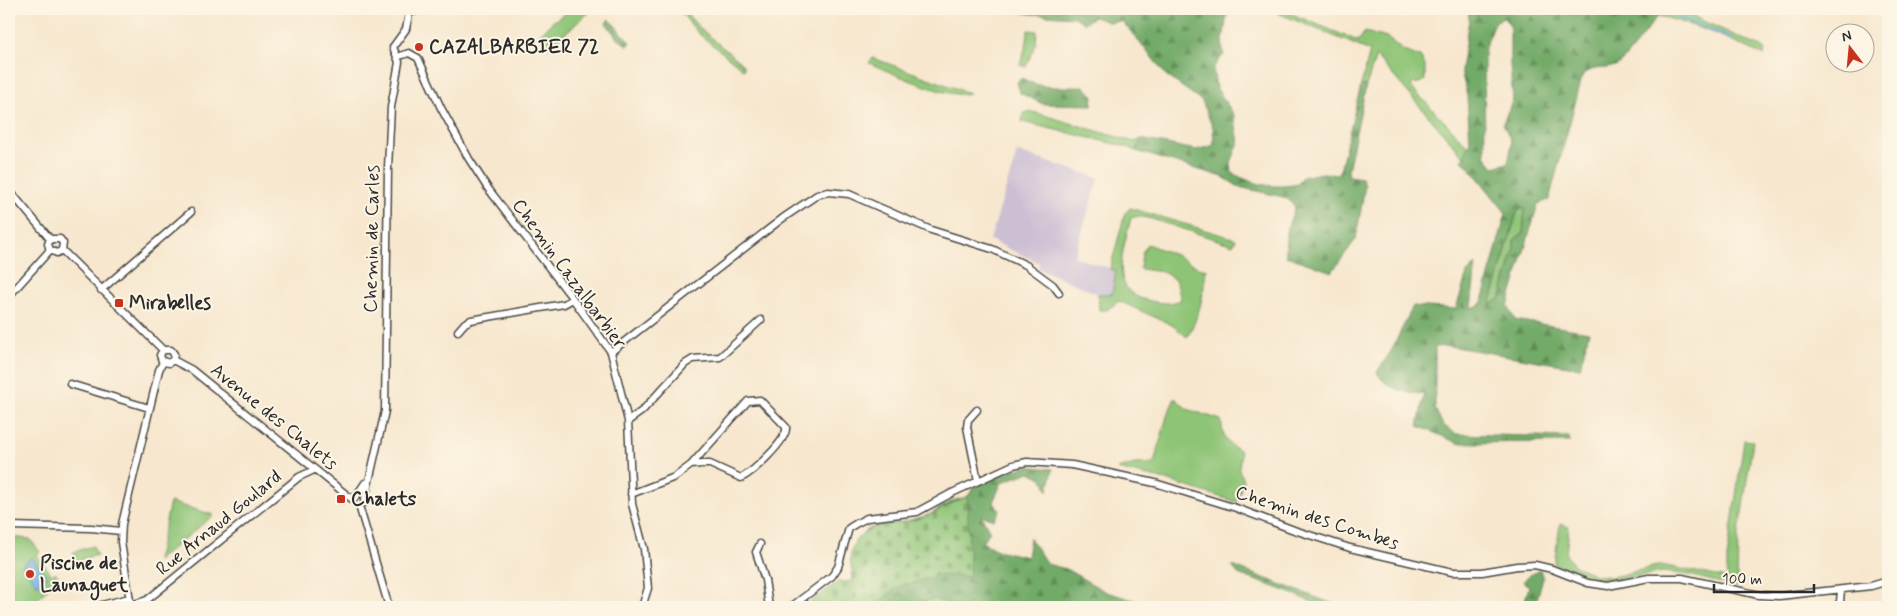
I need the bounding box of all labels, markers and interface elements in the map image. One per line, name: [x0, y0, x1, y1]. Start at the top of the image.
north arrow: [1824, 22, 1874, 72]
text: N: [1840, 27, 1854, 46]
place label: CAZALBARBIER 72: [429, 35, 599, 60]
marker: CAZALBARBIER 72: [413, 41, 425, 53]
street label: Chemin de Carles: [358, 165, 386, 313]
street label: Chemin Cazalbarbier: [506, 194, 632, 354]
place label: Mirabelles: [129, 291, 212, 316]
marker: Mirabelles: [113, 297, 125, 309]
street label: Avenue des Chalets: [205, 358, 343, 477]
street label: Rue Arnaud Goulard: [151, 465, 287, 581]
street label: Chemin des Combes: [1232, 480, 1403, 556]
place label: Chalets: [351, 487, 417, 512]
marker: Chalets: [335, 493, 347, 505]
place label: Piscine de Launaguet: [40, 551, 129, 601]
scale bar: [1714, 561, 1814, 593]
marker: Piscine de Launaguet: [24, 568, 36, 580]
text: 100 m: [1722, 570, 1762, 590]

